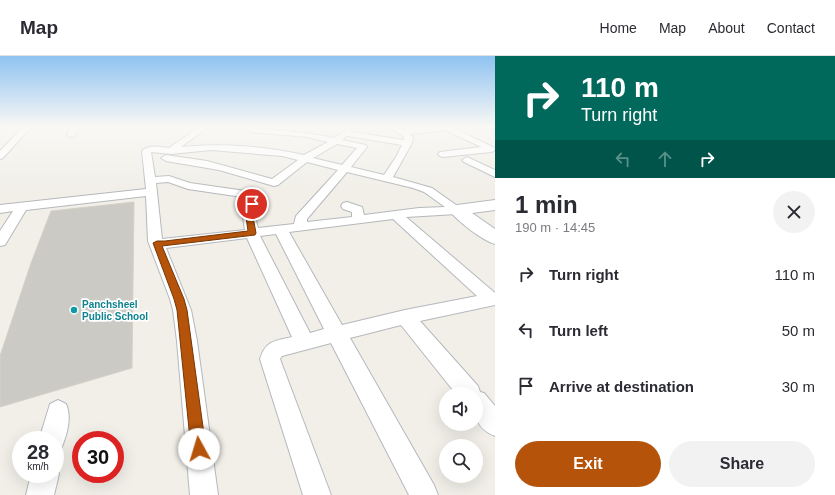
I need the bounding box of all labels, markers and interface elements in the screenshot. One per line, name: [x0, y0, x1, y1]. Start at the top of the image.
text: Map: [20, 17, 58, 38]
text: Home: [600, 20, 637, 36]
text: Map: [659, 20, 686, 36]
text: About: [708, 20, 745, 36]
text: Contact: [767, 20, 815, 36]
icon: right: [515, 72, 567, 124]
text: 110 m: [581, 72, 659, 103]
text: Turn right: [581, 105, 657, 125]
icon: left: [612, 148, 634, 170]
icon: ahead: [654, 148, 676, 170]
icon: right: [696, 148, 718, 170]
pin: [235, 187, 269, 221]
text: 1 min: [515, 191, 578, 218]
button: close: [773, 191, 815, 233]
icon: arrive: [241, 193, 263, 215]
text: 190 m · 14:45: [515, 220, 595, 235]
icon: right: [515, 263, 537, 285]
text: Turn right: [549, 266, 619, 283]
text: 110 m: [774, 266, 815, 283]
place label: Panchsheel Public School: [82, 299, 148, 322]
marker: Panchsheel Public School: [69, 305, 79, 315]
icon: left: [515, 319, 537, 341]
text: Turn left: [549, 322, 608, 339]
text: 50 m: [782, 322, 815, 339]
icon: arrive: [515, 375, 537, 397]
text: Arrive at destination: [549, 378, 694, 395]
text: 30 m: [782, 378, 815, 395]
map controls: [439, 387, 483, 483]
button: sound: [439, 387, 483, 431]
position arrow: [178, 428, 220, 470]
speed limit sign: 30: [72, 431, 124, 483]
button: search: [439, 439, 483, 483]
text: 28: [27, 441, 49, 463]
button: Exit: [515, 441, 661, 487]
button: Share: [669, 441, 815, 487]
text: km/h: [27, 461, 49, 472]

